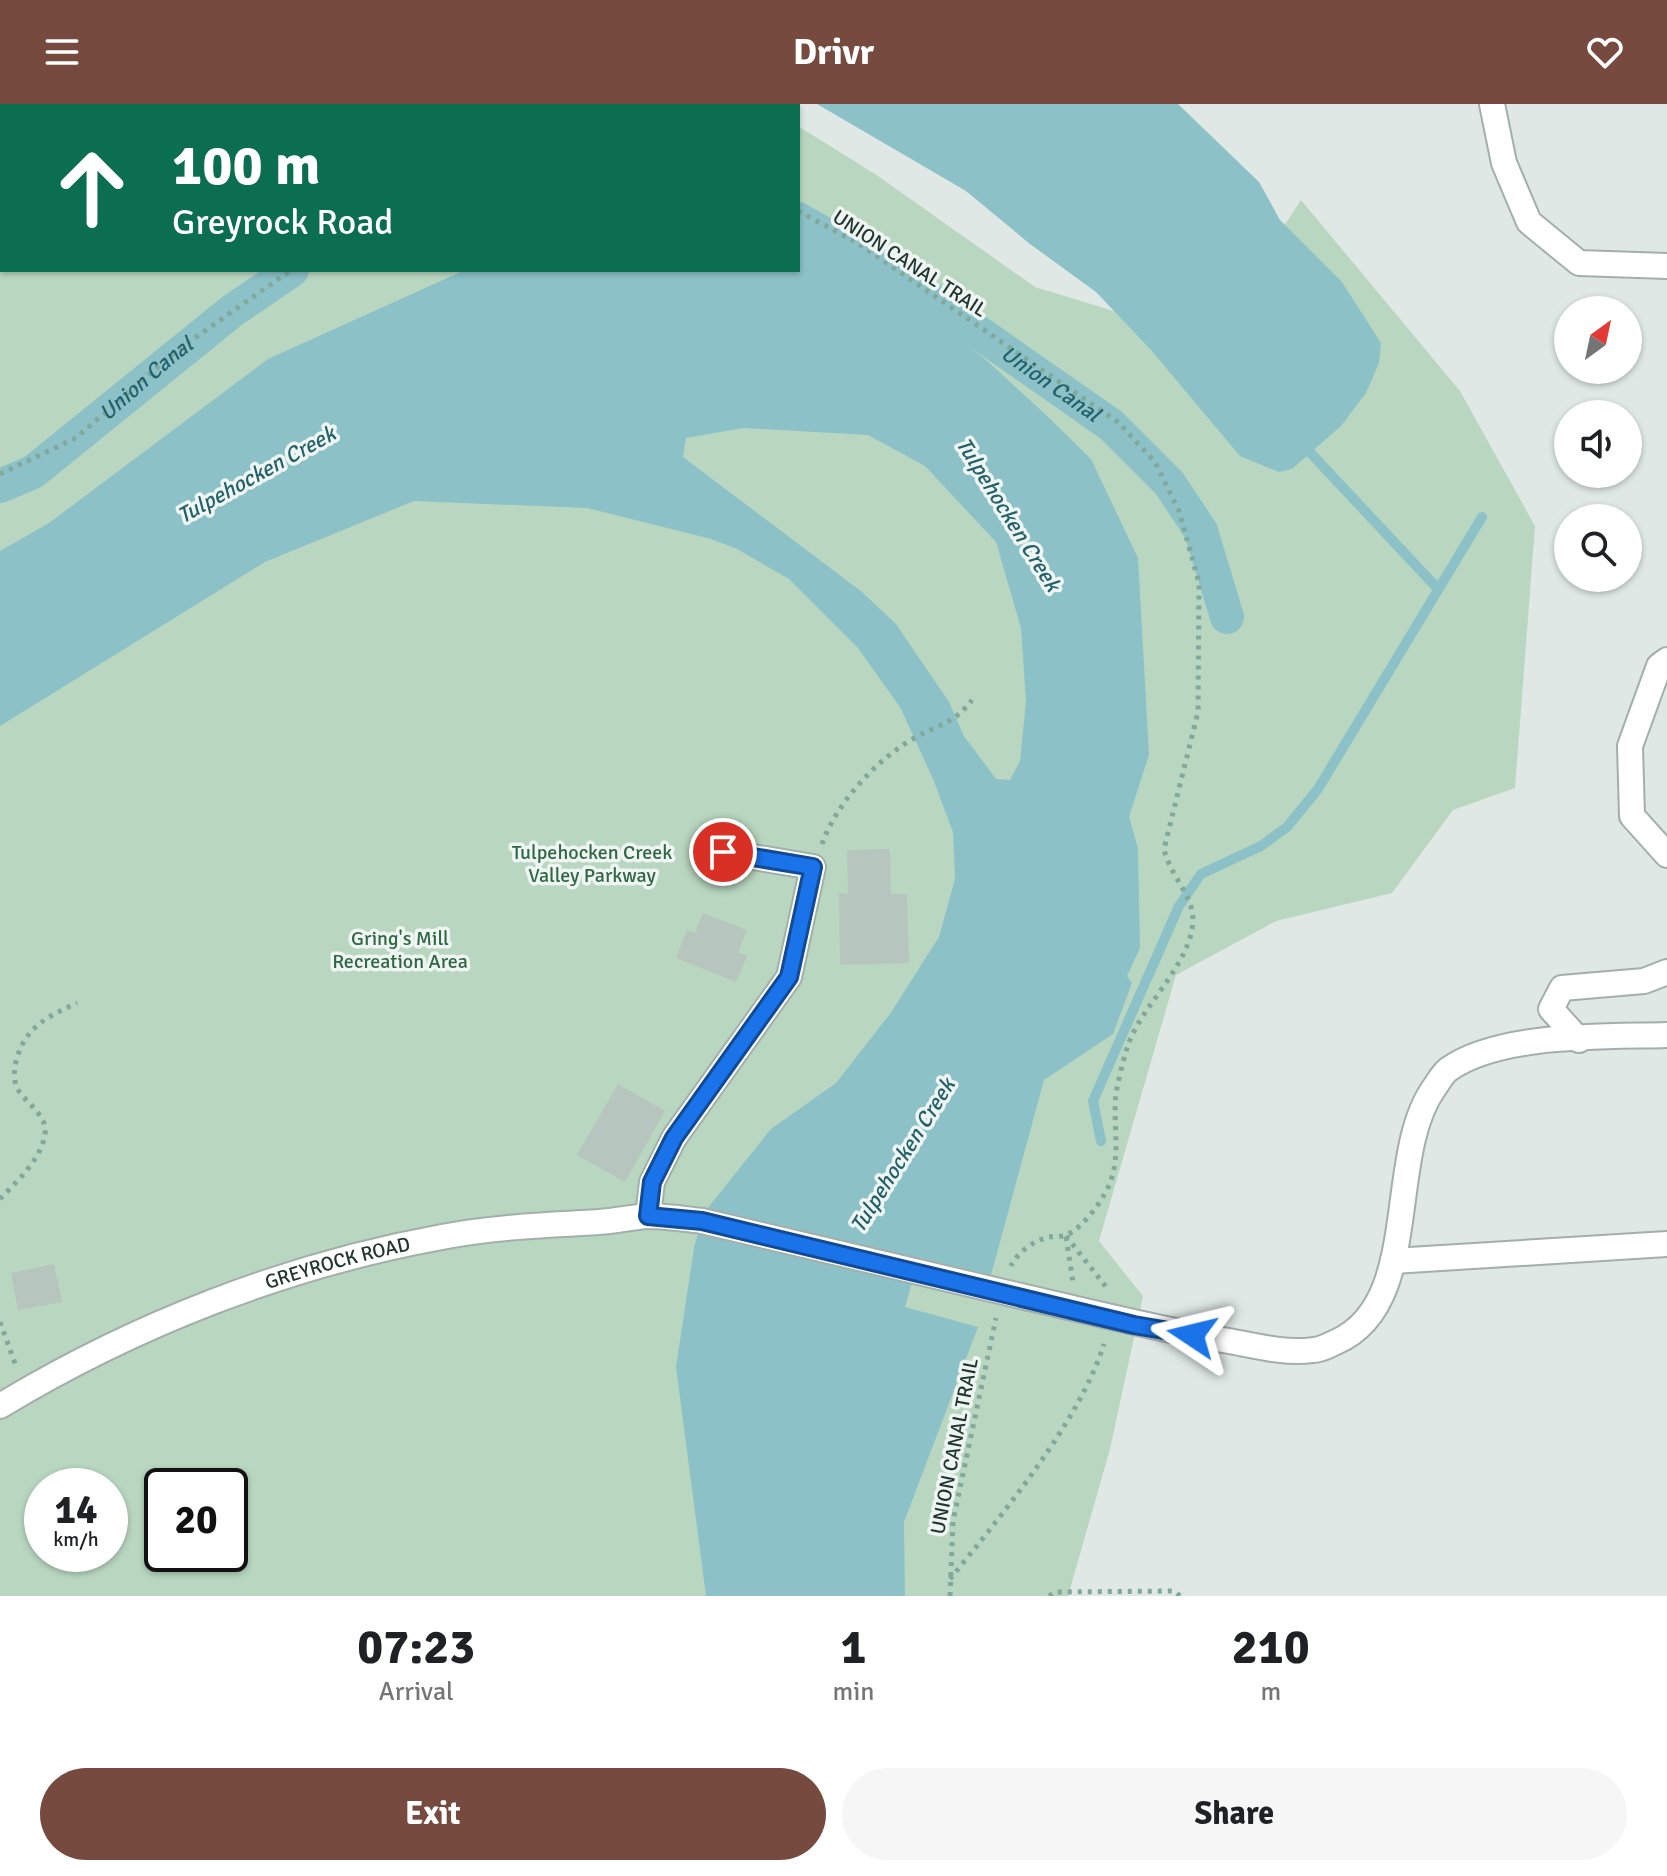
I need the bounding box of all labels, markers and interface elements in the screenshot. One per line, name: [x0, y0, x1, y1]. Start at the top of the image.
icon: menu: [40, 30, 84, 74]
text: Drivr: [793, 30, 874, 75]
icon: heart: [1583, 30, 1627, 74]
text: 100 m: [172, 131, 320, 200]
icon: ahead: [40, 136, 144, 240]
text: Greyrock Road: [172, 200, 393, 245]
street label: UNION CANAL TRAIL: [828, 204, 992, 323]
north arrow: [1554, 296, 1642, 384]
map controls: [1554, 296, 1642, 592]
water label: Union Canal: [93, 330, 199, 426]
water label: Union Canal: [996, 340, 1107, 428]
button: sound: [1554, 400, 1642, 488]
water label: Tulpehocken Creek: [173, 419, 342, 529]
water label: Tulpehocken Creek: [950, 432, 1068, 598]
button: search: [1554, 504, 1642, 592]
pin: [689, 818, 757, 886]
icon: arrive: [701, 830, 745, 874]
park label: Tulpehocken Creek Valley Parkway: [512, 840, 672, 888]
park label: Gring's Mill Recreation Area: [332, 926, 468, 974]
water label: Tulpehocken Creek: [844, 1072, 962, 1237]
street label: GREYROCK ROAD: [262, 1232, 412, 1295]
position arrow: [1150, 1293, 1234, 1377]
street label: UNION CANAL TRAIL: [925, 1356, 984, 1536]
speed limit sign: 20: [144, 1468, 248, 1572]
text: 14: [54, 1485, 98, 1535]
text: km/h: [53, 1527, 99, 1552]
text: 07:23: [357, 1618, 475, 1677]
text: 1: [841, 1618, 866, 1677]
text: 210: [1232, 1618, 1310, 1677]
text: Arrival: [379, 1676, 454, 1708]
text: min: [833, 1676, 875, 1708]
text: m: [1260, 1676, 1281, 1708]
button: Exit: [40, 1768, 826, 1860]
button: Share: [842, 1768, 1627, 1860]

